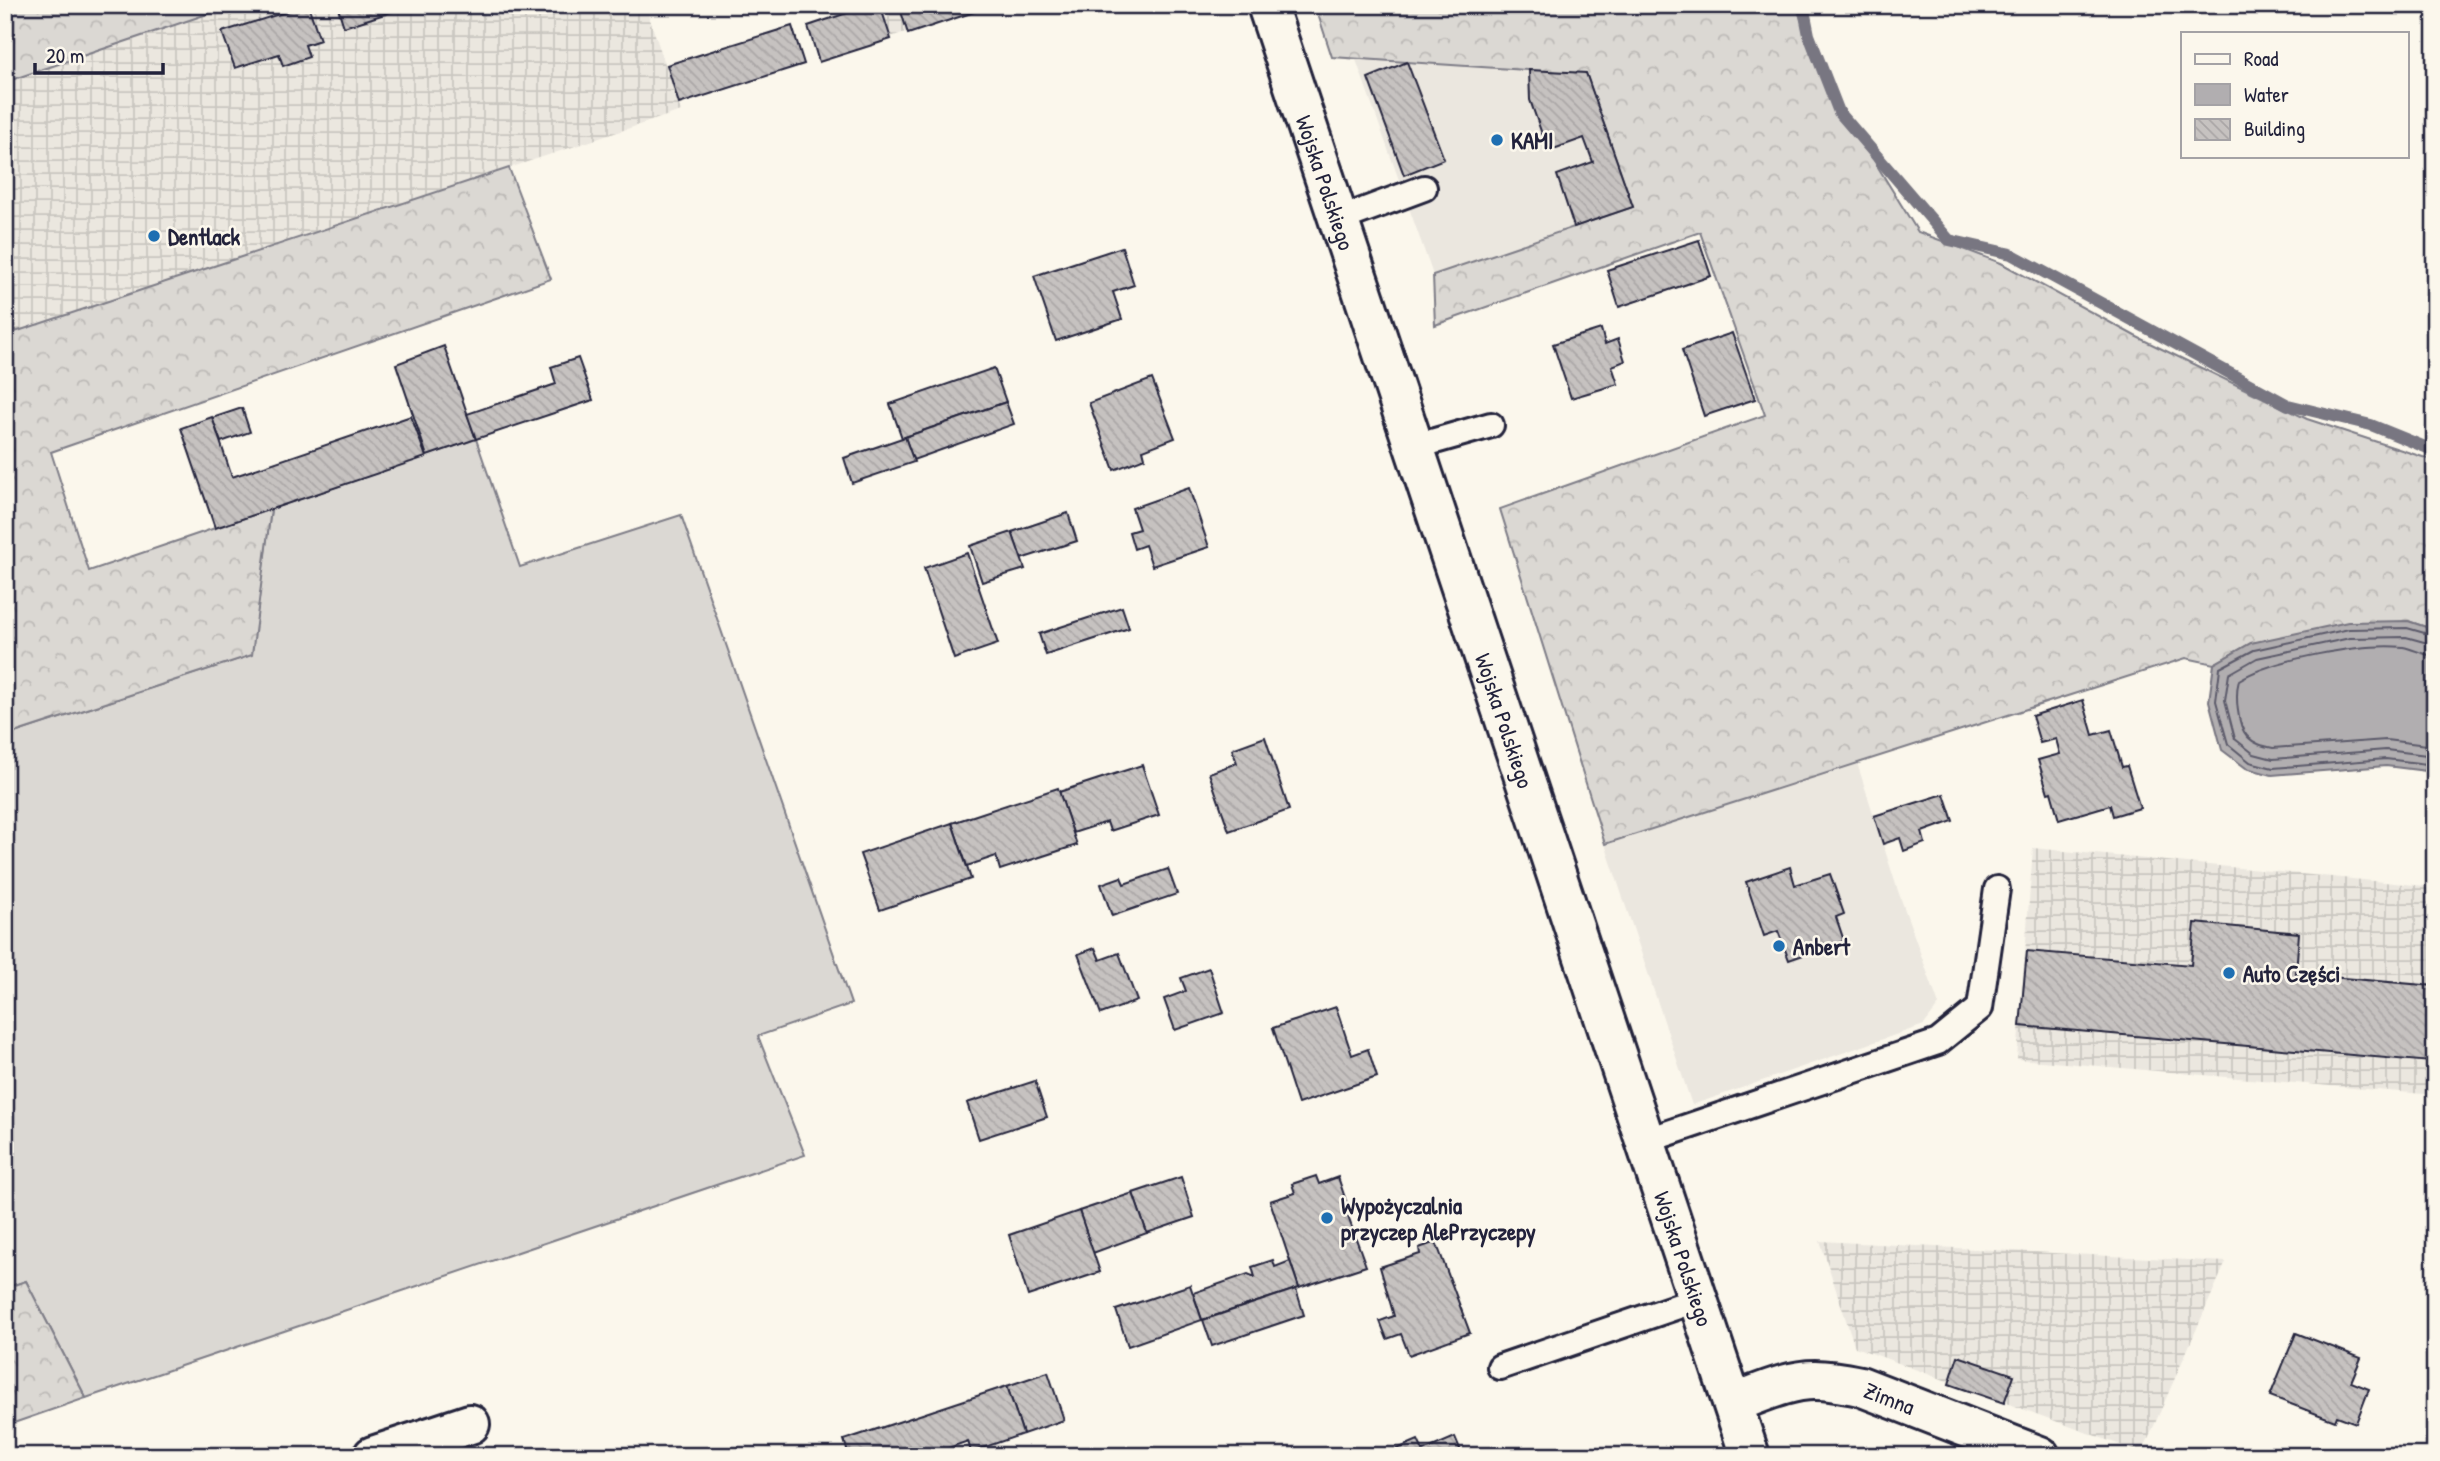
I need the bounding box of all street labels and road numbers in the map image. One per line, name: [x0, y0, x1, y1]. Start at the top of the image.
street label: Wojska Polskiego: [1289, 111, 1363, 254]
street label: Wojska Polskiego: [1468, 649, 1542, 792]
street label: Wojska Polskiego: [1647, 1187, 1721, 1330]
street label: Zimna: [1860, 1374, 1920, 1421]

